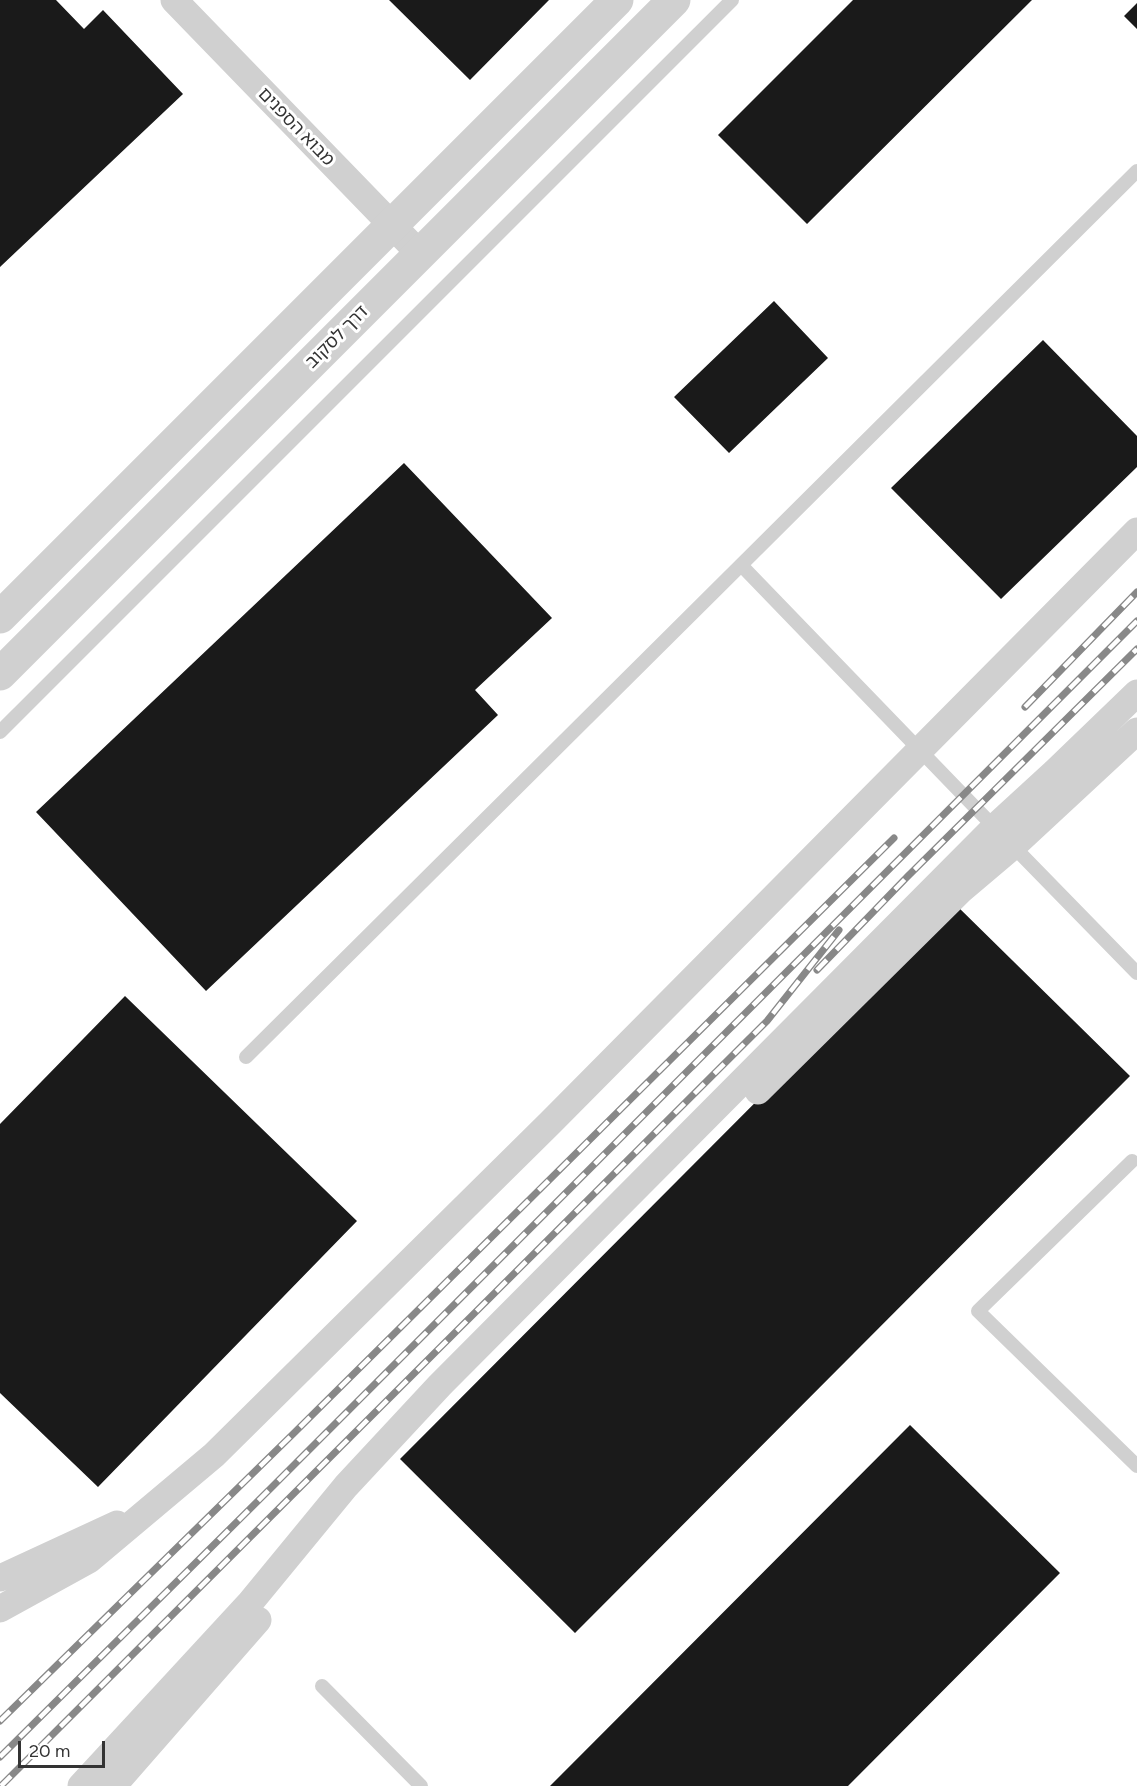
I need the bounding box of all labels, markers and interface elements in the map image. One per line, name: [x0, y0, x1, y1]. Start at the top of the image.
street label: מבוא הספנים: [253, 83, 339, 171]
street label: דרך לסקוב: [301, 301, 373, 373]
scale bar: [21, 1729, 108, 1767]
text: 20 m: [29, 1740, 70, 1762]

